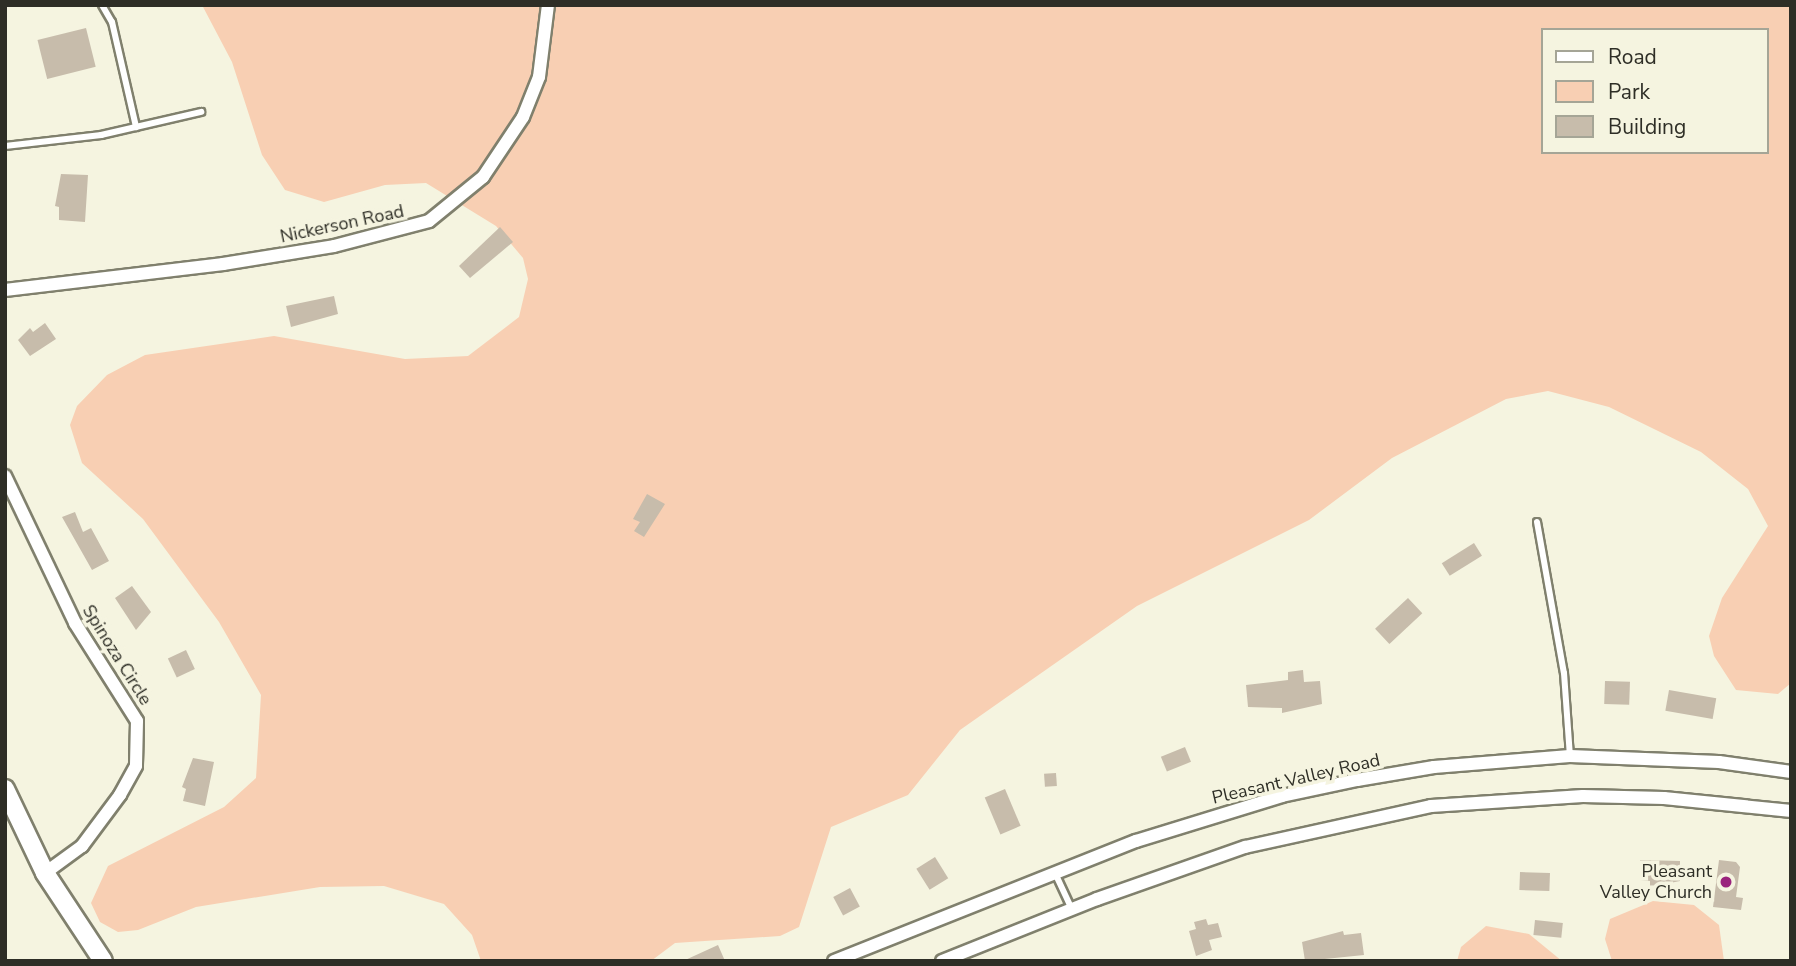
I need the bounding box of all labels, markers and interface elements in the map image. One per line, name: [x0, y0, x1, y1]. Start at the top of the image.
legend: [1540, 28, 1768, 154]
text: Road: [1608, 43, 1657, 71]
text: Park: [1608, 78, 1650, 106]
text: Building: [1608, 113, 1686, 141]
street label: Nickerson Road: [278, 200, 406, 248]
street label: Spinoza Circle: [78, 601, 156, 709]
street label: Pleasant Valley Road: [1210, 749, 1382, 809]
place label: Pleasant Valley Church: [1600, 861, 1712, 903]
marker: Pleasant Valley Church: [1718, 874, 1734, 890]

